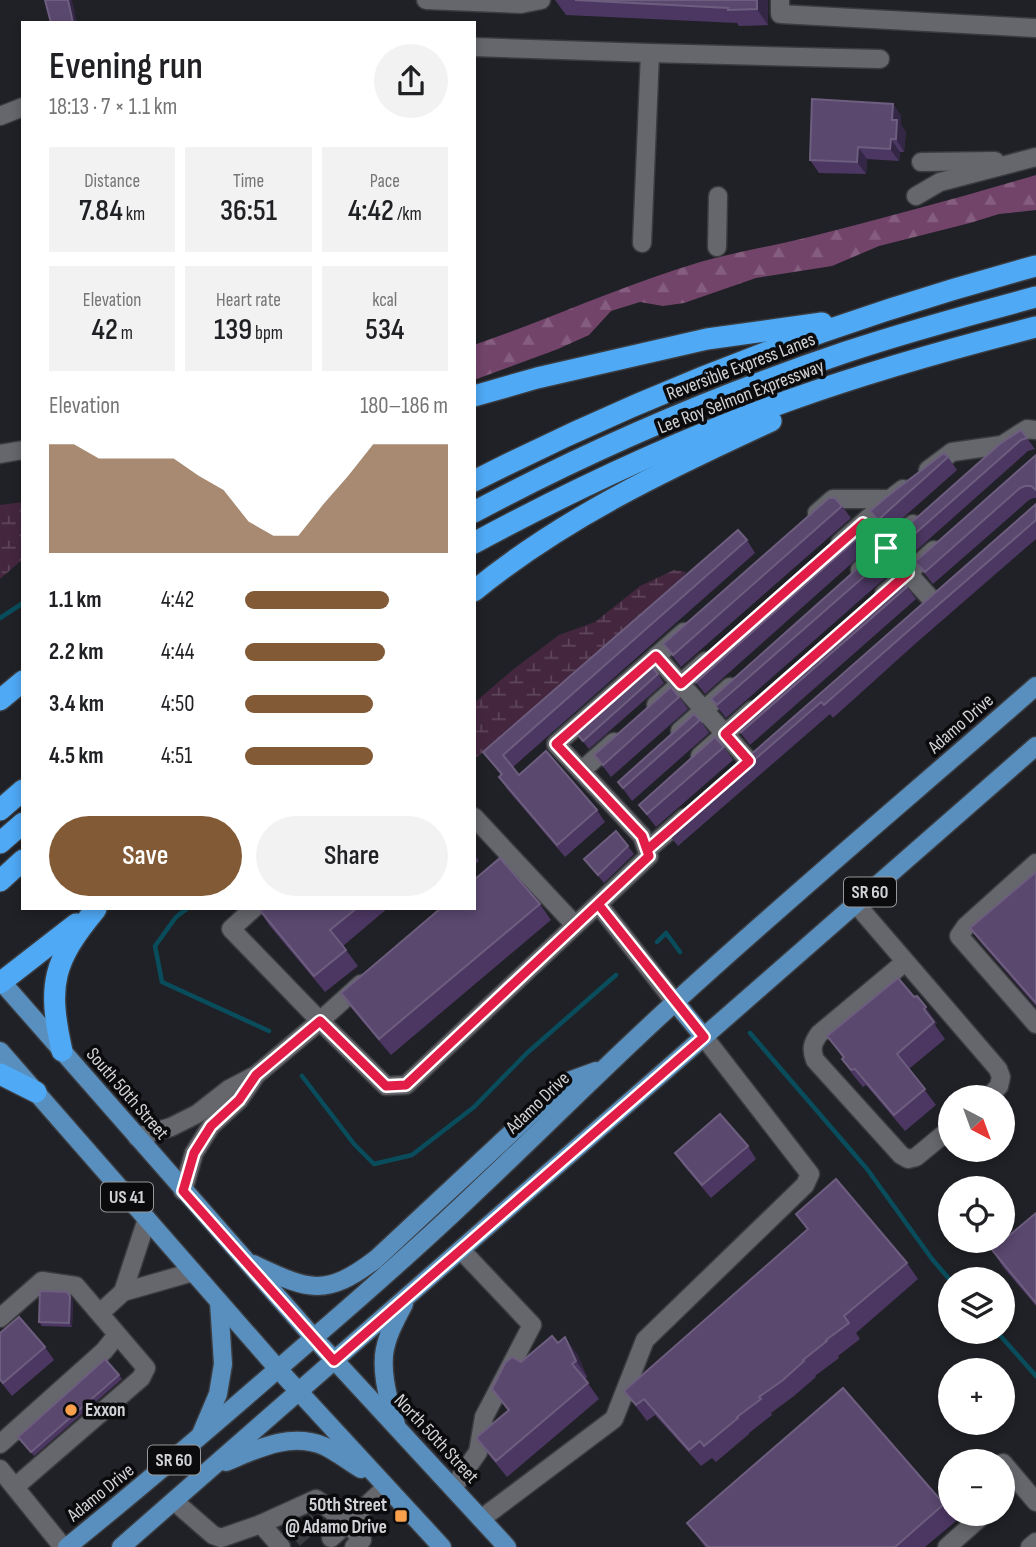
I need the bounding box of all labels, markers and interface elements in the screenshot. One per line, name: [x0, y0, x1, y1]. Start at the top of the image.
text: Evening run: [49, 44, 203, 89]
button: share: [374, 44, 448, 118]
text: 18:13 · 7 × 1.1 km: [49, 93, 177, 121]
text: Distance: [84, 170, 140, 193]
text: Time: [233, 170, 264, 193]
text: Pace: [370, 170, 400, 193]
text: 7.84: [79, 193, 123, 229]
text: 36:51: [220, 193, 277, 229]
text: 4:42: [348, 193, 394, 229]
text: km: [123, 203, 145, 226]
text: /km: [394, 203, 422, 226]
text: Elevation: [83, 289, 141, 312]
text: Heart rate: [216, 289, 281, 312]
text: kcal: [372, 289, 397, 312]
text: 42: [91, 312, 118, 348]
text: 139: [214, 312, 252, 348]
text: 534: [365, 312, 404, 348]
text: m: [118, 322, 133, 345]
text: bpm: [252, 322, 283, 345]
street label: Reversible Express Lanes: [663, 328, 819, 406]
street label: Lee Roy Selmon Expressway: [655, 354, 828, 439]
text: Elevation: [49, 392, 120, 420]
text: 180–186 m: [360, 392, 448, 420]
pin: [856, 518, 916, 578]
icon: arrive: [867, 529, 905, 567]
text: 1.1 km: [49, 586, 102, 614]
text: 4:42: [161, 586, 194, 614]
text: 2.2 km: [49, 638, 103, 666]
text: 4:44: [161, 638, 194, 666]
street label: Adamo Drive: [923, 689, 999, 759]
text: 3.4 km: [49, 690, 104, 718]
text: 4:50: [161, 690, 194, 718]
text: 4.5 km: [49, 742, 104, 770]
text: 4:51: [161, 742, 192, 770]
button: Save: [49, 816, 242, 896]
button: Share: [256, 816, 448, 896]
road number: SR 60: [844, 878, 896, 906]
street label: South 50th Street: [81, 1043, 173, 1145]
street label: Adamo Drive: [501, 1067, 575, 1140]
north arrow: [938, 1085, 1015, 1162]
map controls: [938, 1085, 1015, 1526]
button: locate: [938, 1176, 1015, 1253]
road number: US 41: [101, 1182, 153, 1212]
button: layers: [938, 1267, 1015, 1344]
button: +: [938, 1358, 1015, 1435]
street label: North 50th Street: [389, 1390, 483, 1488]
place label: Exxon: [85, 1399, 126, 1422]
marker: Exxon: [63, 1402, 79, 1418]
road number: SR 60: [148, 1446, 200, 1475]
button: −: [938, 1449, 1015, 1526]
street label: Adamo Drive: [62, 1459, 139, 1528]
place label: 50th Street @ Adamo Drive: [285, 1494, 387, 1539]
marker: 50th Street @ Adamo Drive: [393, 1508, 409, 1524]

